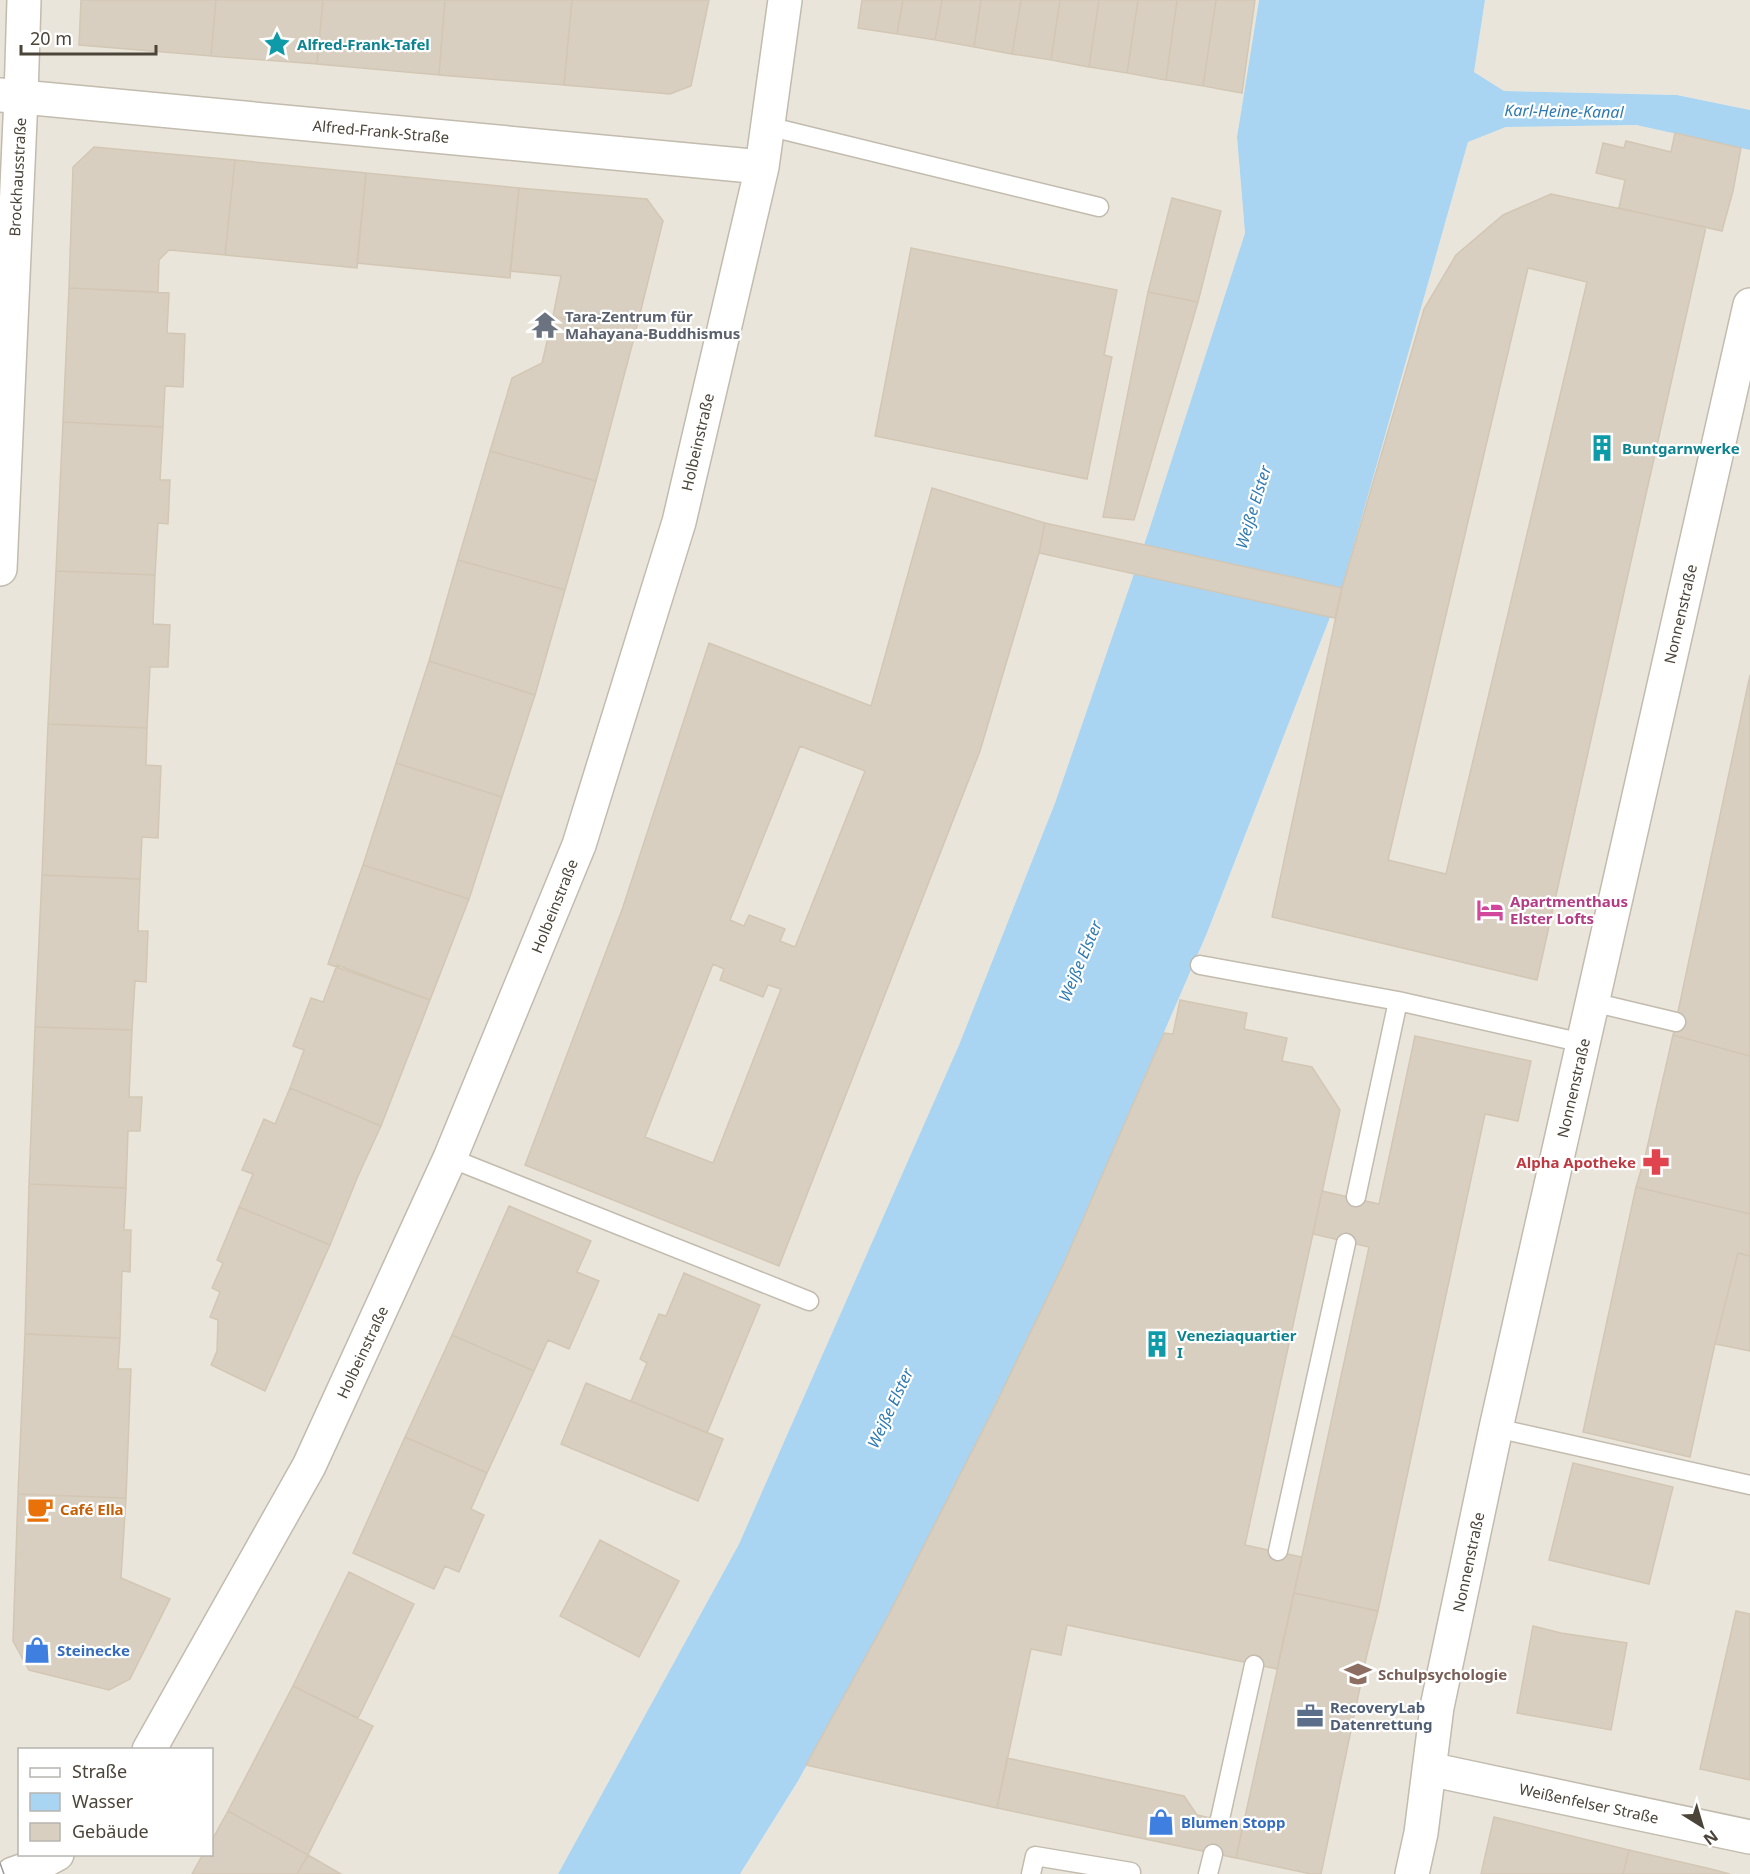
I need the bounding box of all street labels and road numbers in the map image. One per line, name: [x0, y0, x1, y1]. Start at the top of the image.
street label: Alfred-Frank-Straße: [312, 115, 450, 147]
street label: Brockhausstraße: [4, 117, 30, 237]
street label: Holbeinstraße: [676, 391, 718, 493]
street label: Nonnenstraße: [1659, 562, 1701, 666]
street label: Holbeinstraße: [526, 856, 582, 956]
street label: Nonnenstraße: [1552, 1036, 1594, 1140]
street label: Holbeinstraße: [332, 1303, 392, 1401]
street label: Nonnenstraße: [1448, 1510, 1488, 1614]
street label: Weißenfelser Straße: [1517, 1778, 1661, 1828]

